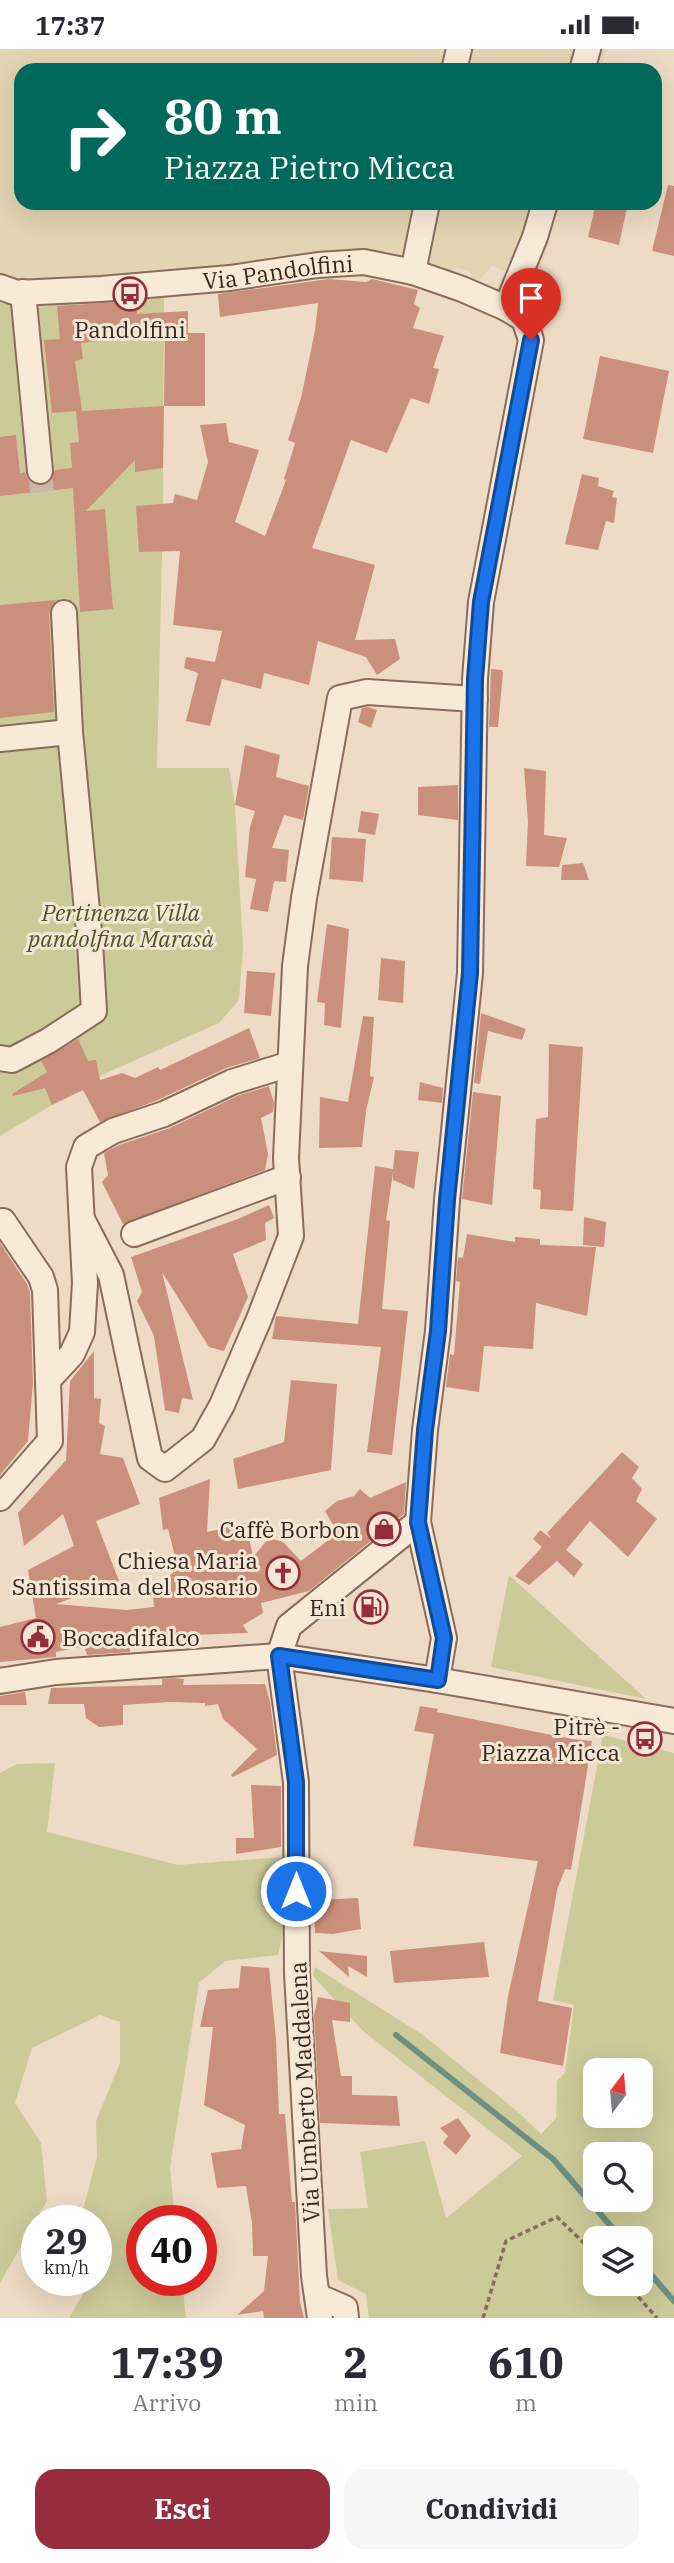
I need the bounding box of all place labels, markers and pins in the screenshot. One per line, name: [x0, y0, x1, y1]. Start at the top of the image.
pin: [501, 268, 561, 340]
bus stop icon: Pandolfini: [111, 275, 149, 313]
place label: Pandolfini: [74, 314, 186, 344]
shop icon: Caffè Borbon: [365, 1510, 403, 1548]
place label: Caffè Borbon: [219, 1514, 360, 1544]
place label: Chiesa Maria Santissima del Rosario: [12, 1545, 258, 1601]
church icon: Chiesa Maria Santissima del Rosario: [264, 1554, 302, 1592]
fuel station icon: Eni: [352, 1588, 390, 1626]
place label: Eni: [309, 1592, 346, 1622]
public building icon: Boccadifalco: [19, 1618, 57, 1656]
place label: Boccadifalco: [62, 1622, 200, 1652]
place label: Pitrè - Piazza Micca: [481, 1711, 620, 1767]
bus stop icon: Pitrè - Piazza Micca: [626, 1720, 664, 1758]

